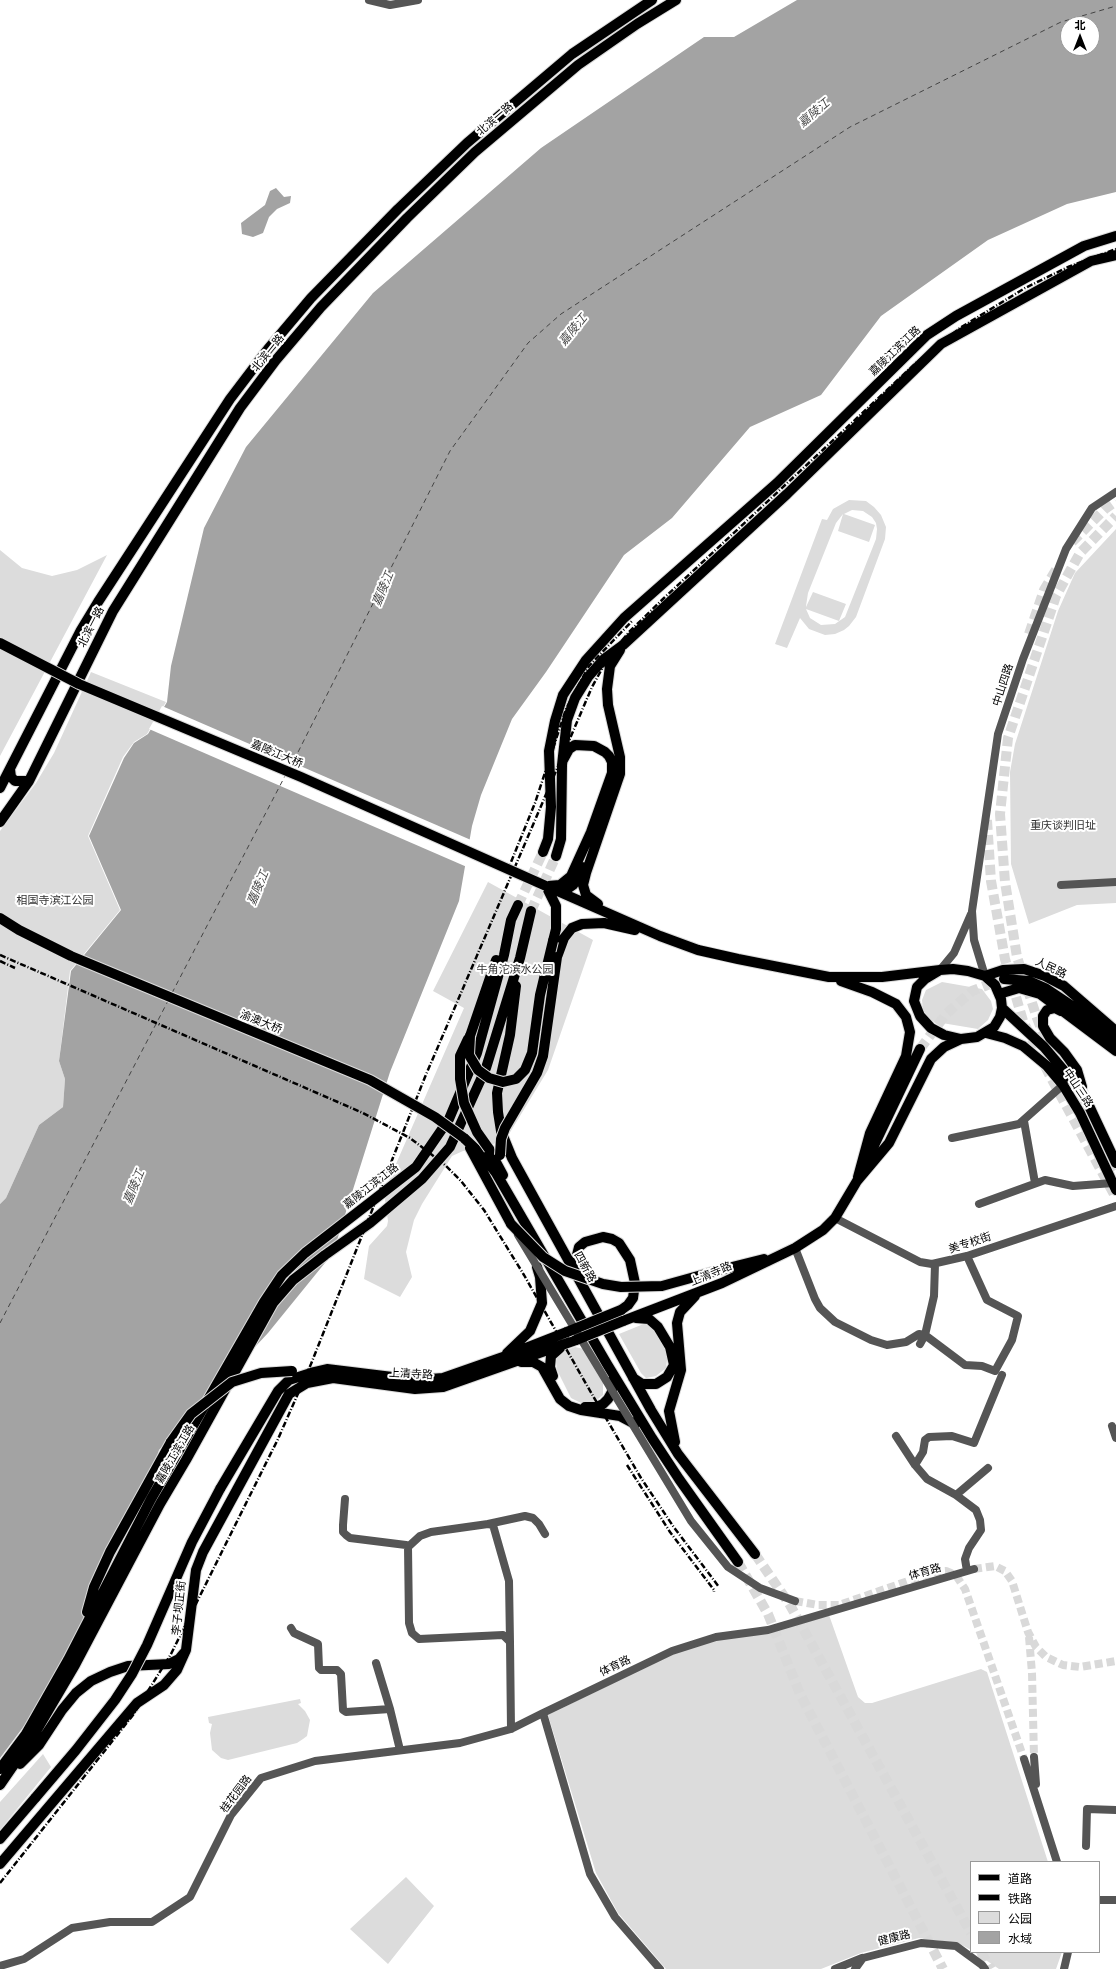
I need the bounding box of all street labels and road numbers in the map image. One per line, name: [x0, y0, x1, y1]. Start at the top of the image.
street label: 北滨一路: [474, 100, 516, 138]
street label: 嘉陵江滨江路: [867, 323, 923, 379]
street label: 北滨一路: [249, 332, 287, 374]
street label: 北滨一路: [75, 604, 107, 650]
street label: 中山四路: [990, 662, 1016, 708]
street label: 嘉陵江大桥: [249, 737, 305, 771]
street label: 人民路: [1033, 955, 1069, 981]
street label: 渝澳大桥: [238, 1008, 284, 1036]
street label: 中山三路: [1060, 1066, 1096, 1110]
street label: 嘉陵江滨江路: [341, 1160, 401, 1212]
street label: 美专校街: [947, 1230, 993, 1256]
street label: 四新路: [571, 1249, 599, 1285]
street label: 上清寺路: [688, 1259, 734, 1289]
street label: 上清寺路: [389, 1366, 433, 1382]
street label: 嘉陵江滨江路: [153, 1422, 197, 1486]
street label: 体育路: [907, 1561, 943, 1583]
street label: 李子坝正街: [170, 1580, 188, 1636]
street label: 体育路: [597, 1653, 633, 1679]
street label: 桂花园路: [217, 1772, 255, 1816]
street label: 健康路: [876, 1928, 912, 1948]

